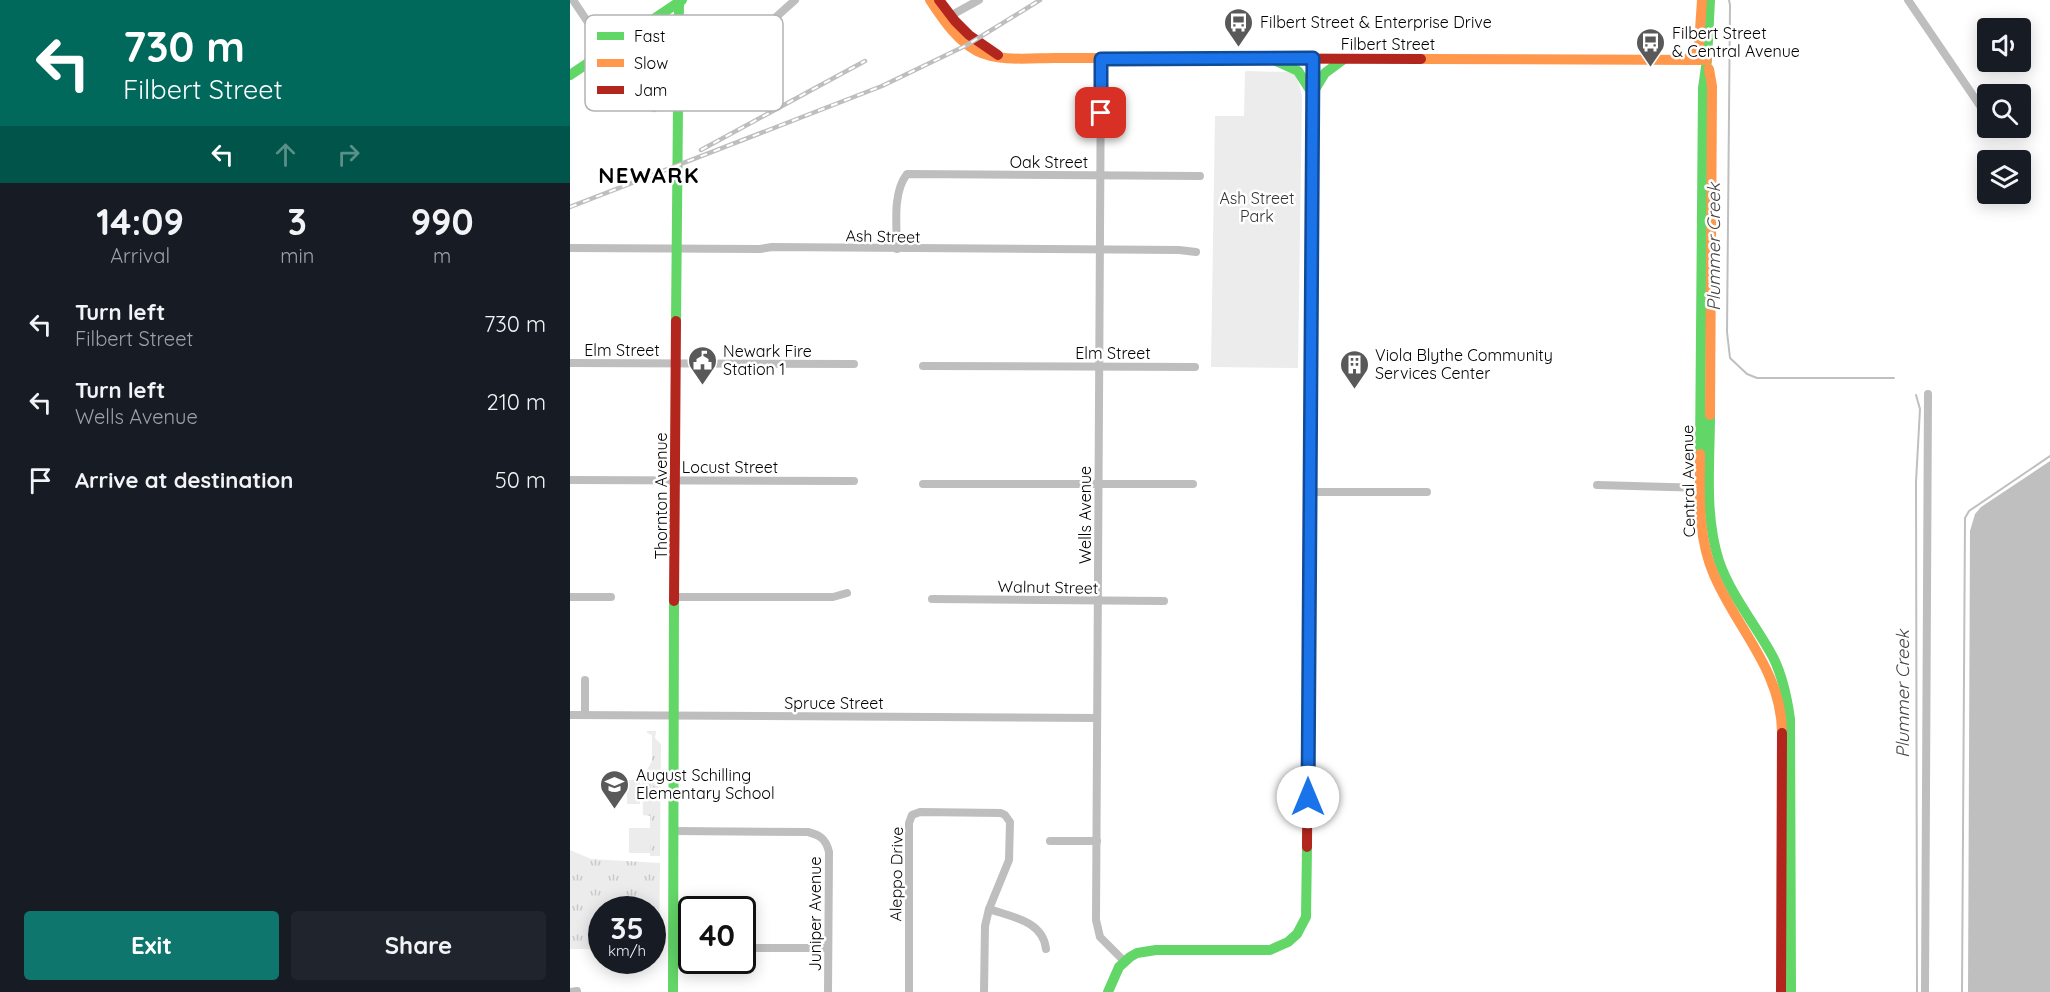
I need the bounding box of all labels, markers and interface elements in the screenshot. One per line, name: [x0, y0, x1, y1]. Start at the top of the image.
bus stop icon: Filbert Street & Enterprise Drive: [1223, 6, 1255, 48]
place label: Filbert Street & Enterprise Drive: [1260, 12, 1492, 32]
legend: [585, 15, 783, 111]
map controls: [1977, 18, 2031, 204]
button: sound: [1977, 18, 2031, 72]
text: 730 m: [123, 20, 245, 73]
place label: Filbert Street & Central Avenue: [1672, 23, 1800, 61]
icon: left: [24, 24, 102, 102]
text: Fast: [634, 26, 665, 46]
bus stop icon: Filbert Street & Central Avenue: [1635, 26, 1667, 68]
street label: Filbert Street: [1341, 34, 1435, 54]
text: Slow: [634, 53, 668, 73]
text: Filbert Street: [123, 72, 283, 106]
text: Jam: [634, 80, 667, 100]
button: search: [1977, 84, 2031, 138]
pin: [1075, 87, 1126, 138]
icon: arrive: [1084, 96, 1117, 129]
icon: left: [206, 138, 239, 171]
icon: ahead: [269, 138, 302, 171]
icon: right: [332, 138, 365, 171]
button: layers: [1977, 150, 2031, 204]
street label: Oak Street: [1010, 152, 1088, 172]
district label: NEWARK: [598, 161, 700, 189]
water label: Plummer Creek: [1702, 182, 1725, 311]
park label: Ash Street Park: [1219, 188, 1295, 226]
text: 14:09: [96, 199, 184, 244]
text: 3: [288, 199, 307, 244]
text: 990: [411, 199, 474, 244]
street label: Ash Street: [845, 225, 921, 247]
text: Arrival: [110, 243, 170, 268]
text: min: [280, 243, 314, 268]
text: m: [433, 243, 451, 268]
text: Turn left: [75, 298, 165, 326]
icon: left: [24, 308, 57, 341]
text: 730 m: [484, 310, 546, 338]
text: Filbert Street: [75, 326, 193, 351]
street label: Elm Street: [584, 340, 660, 360]
place label: Newark Fire Station 1: [723, 341, 812, 379]
street label: Elm Street: [1075, 343, 1151, 363]
public building icon: Newark Fire Station 1: [686, 344, 718, 386]
place label: Viola Blythe Community Services Center: [1375, 345, 1553, 383]
building icon: Viola Blythe Community Services Center: [1338, 348, 1370, 390]
text: Turn left: [75, 376, 165, 404]
icon: left: [24, 386, 57, 419]
text: 210 m: [487, 388, 546, 416]
text: Wells Avenue: [75, 404, 198, 429]
street label: Central Avenue: [1677, 425, 1699, 537]
street label: Thornton Avenue: [651, 432, 671, 560]
street label: Locust Street: [682, 457, 778, 477]
icon: arrive: [24, 464, 57, 497]
text: Arrive at destination: [75, 466, 293, 494]
text: 50 m: [495, 466, 546, 494]
street label: Wells Avenue: [1075, 466, 1095, 564]
street label: Walnut Street: [998, 576, 1098, 598]
water label: Plummer Creek: [1891, 629, 1914, 758]
street label: Spruce Street: [784, 693, 884, 713]
place label: August Schilling Elementary School: [636, 765, 775, 803]
position arrow: [1276, 765, 1340, 829]
school or university icon: August Schilling Elementary School: [599, 768, 631, 810]
street label: Aleppo Drive: [885, 826, 907, 922]
street label: Juniper Avenue: [805, 857, 825, 971]
speed limit sign: 40: [678, 896, 756, 974]
text: 35: [610, 909, 644, 947]
button: Exit: [24, 911, 279, 980]
button: Share: [291, 911, 546, 980]
text: km/h: [608, 941, 646, 960]

